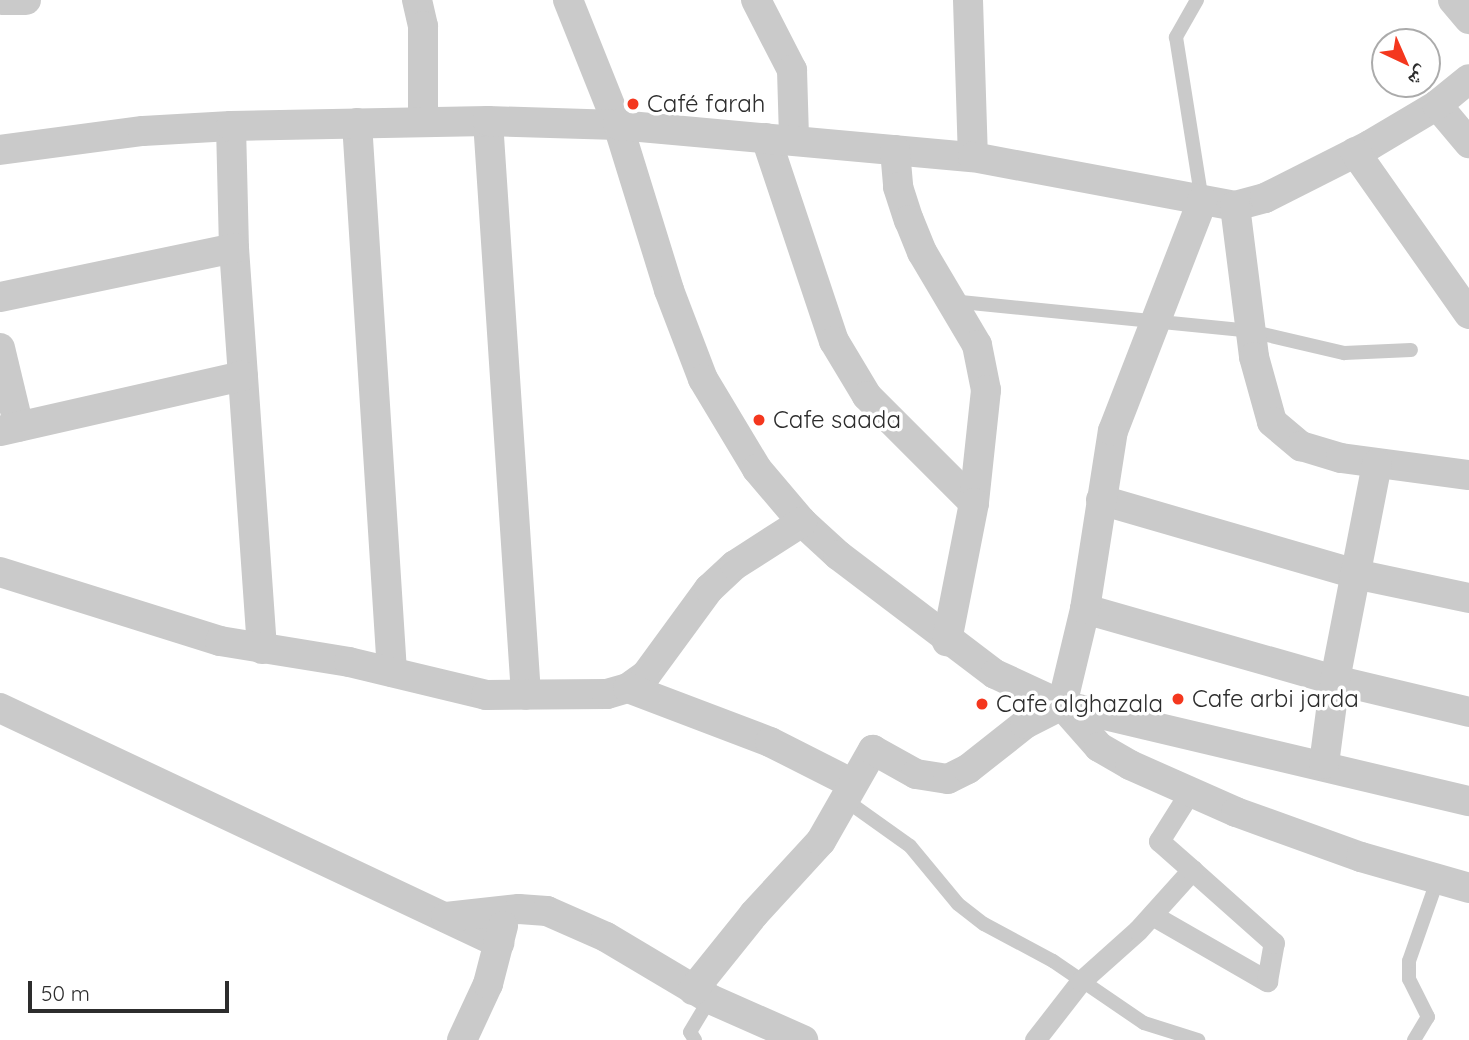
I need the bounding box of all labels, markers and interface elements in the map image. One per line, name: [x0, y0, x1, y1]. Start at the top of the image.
north arrow: [1371, 28, 1441, 98]
text: ش: [1404, 61, 1435, 92]
place label: Café farah: [647, 90, 765, 118]
marker: Café farah: [625, 96, 641, 112]
place label: Cafe saada: [773, 406, 901, 434]
marker: Cafe saada: [751, 412, 767, 428]
place label: Cafe arbi jarda: [1192, 685, 1359, 713]
place label: Cafe alghazala: [996, 690, 1163, 718]
marker: Cafe arbi jarda: [1170, 691, 1186, 707]
marker: Cafe alghazala: [974, 696, 990, 712]
scale bar: [32, 967, 233, 1011]
text: 50 m: [41, 980, 90, 1006]

